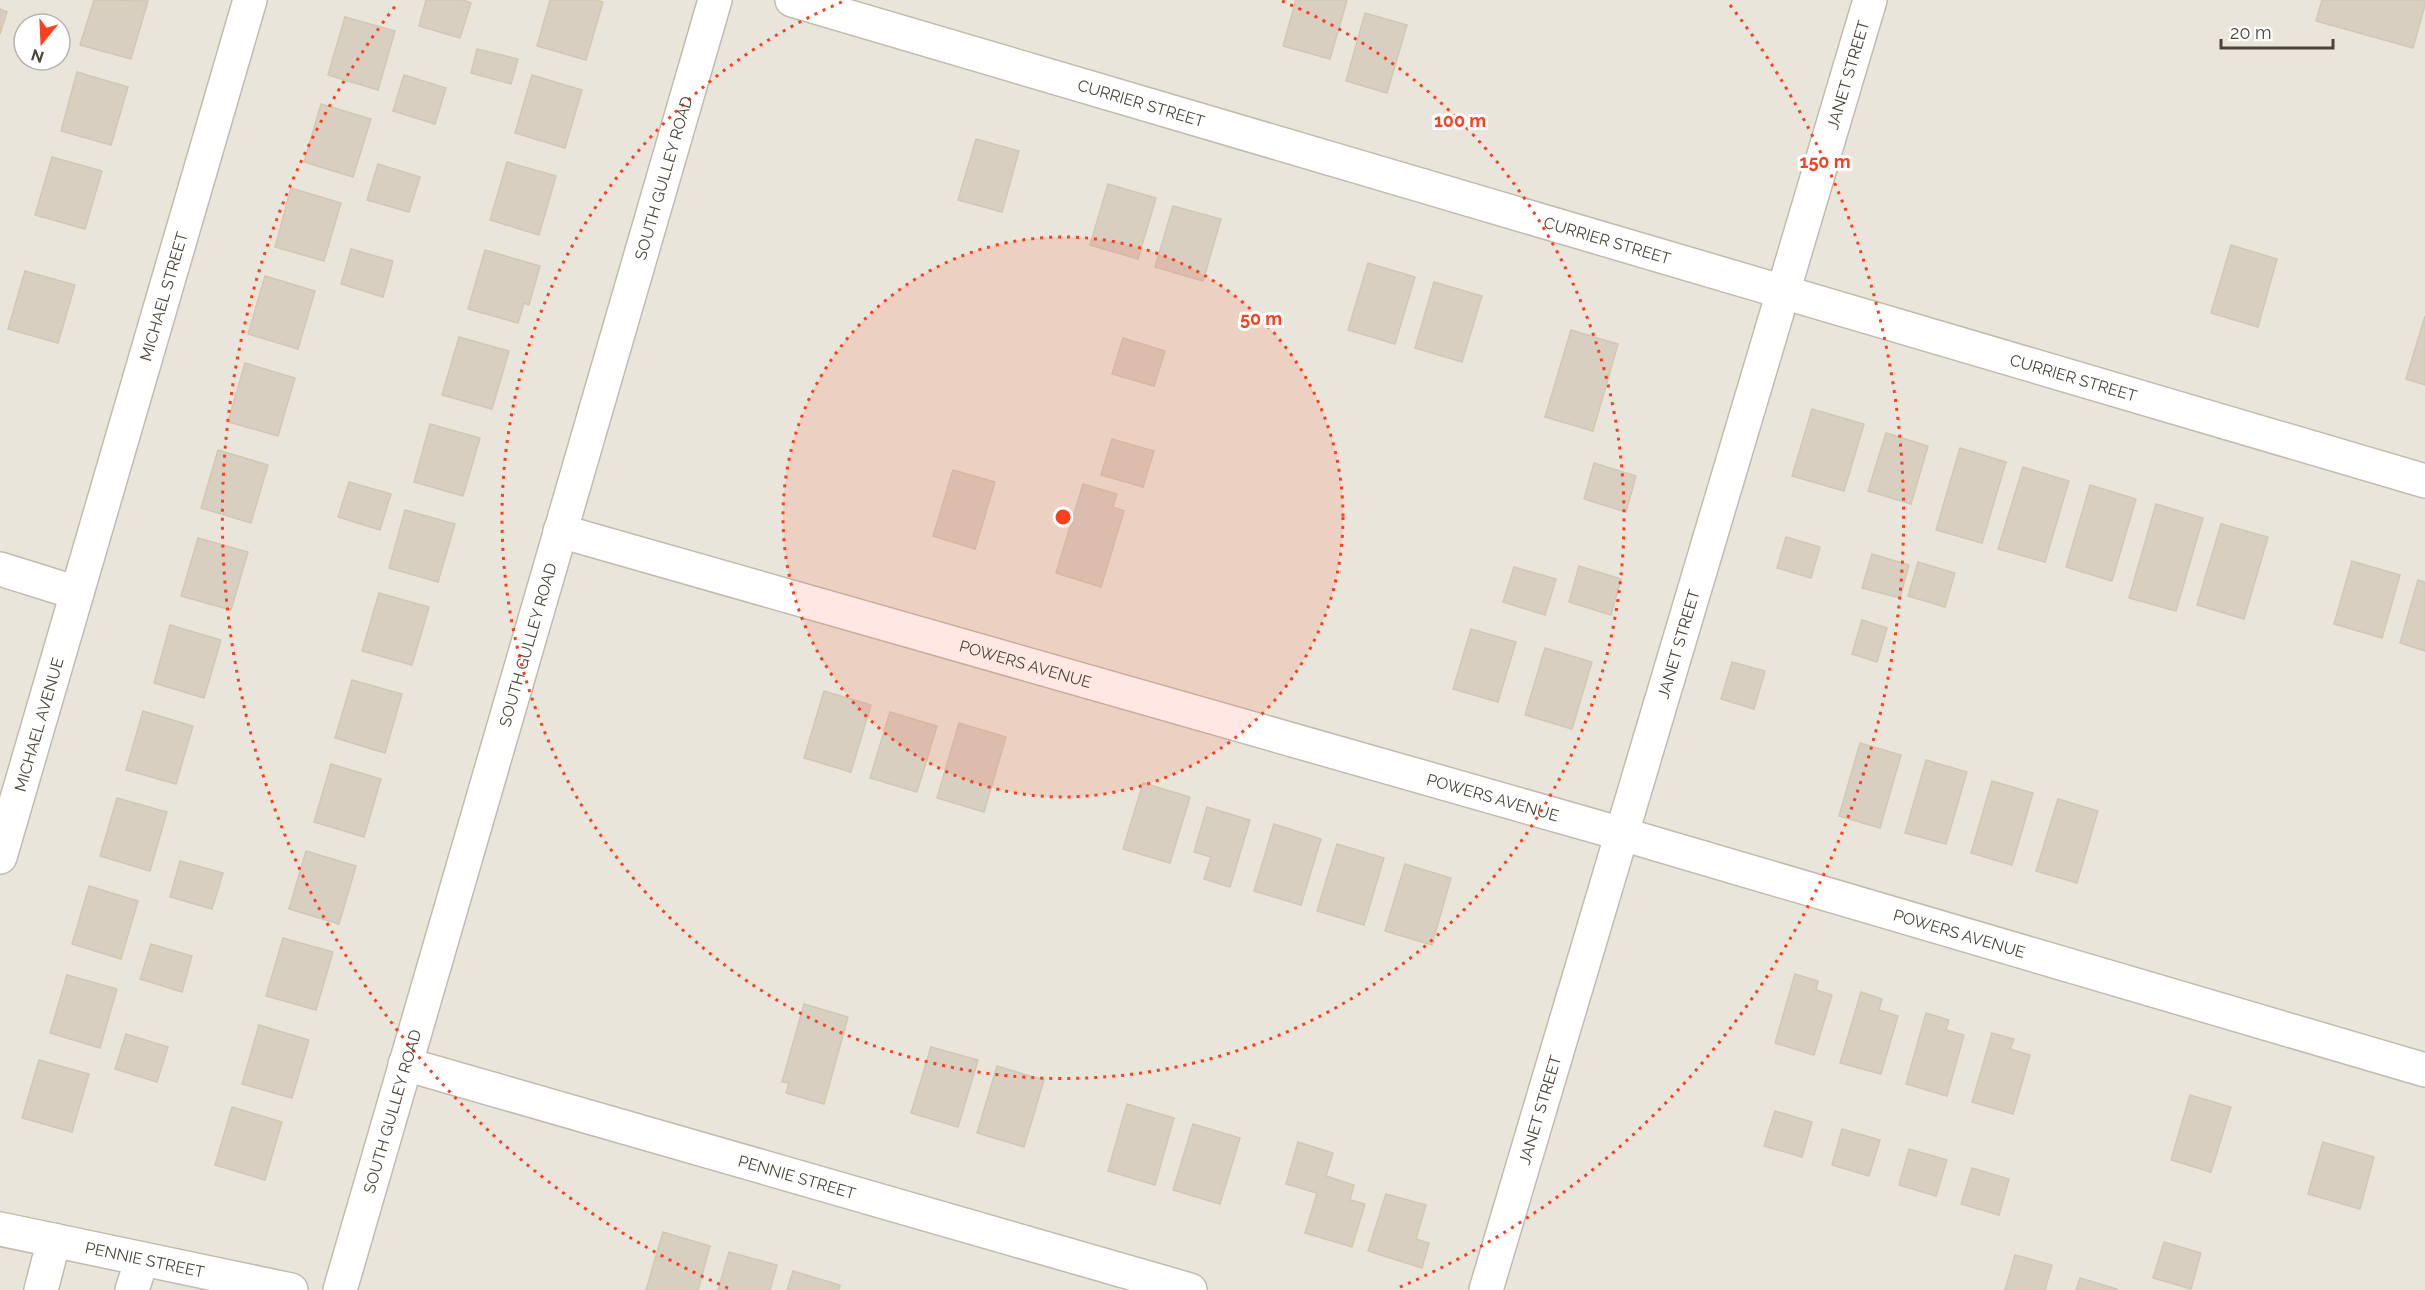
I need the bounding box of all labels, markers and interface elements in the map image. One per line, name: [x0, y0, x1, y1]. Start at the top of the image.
north arrow: [12, 12, 72, 72]
scale bar: [2221, 12, 2334, 50]
street label: JANET STREET: [1823, 18, 1874, 132]
text: 20 m: [2230, 22, 2272, 43]
text: N: [29, 45, 46, 67]
street label: CURRIER STREET: [1075, 76, 1207, 131]
street label: SOUTH GULLEY ROAD: [631, 94, 697, 262]
text: 100 m: [1434, 110, 1486, 131]
text: 150 m: [1800, 151, 1851, 172]
street label: CURRIER STREET: [1541, 213, 1673, 268]
street label: MICHAEL STREET: [136, 230, 192, 363]
text: 50 m: [1240, 308, 1282, 329]
street label: CURRIER STREET: [2008, 350, 2139, 406]
centre of rings: [1053, 507, 1073, 527]
street label: SOUTH GULLEY ROAD: [495, 561, 561, 729]
street label: JANET STREET: [1654, 587, 1704, 701]
street label: POWERS AVENUE: [957, 636, 1094, 692]
street label: MICHAEL AVENUE: [11, 655, 68, 794]
street label: POWERS AVENUE: [1424, 770, 1561, 826]
street label: POWERS AVENUE: [1891, 905, 2028, 962]
street label: SOUTH GULLEY ROAD: [360, 1027, 425, 1196]
street label: JANET STREET: [1515, 1053, 1565, 1167]
street label: PENNIE STREET: [736, 1151, 858, 1203]
street label: PENNIE STREET: [83, 1238, 206, 1282]

